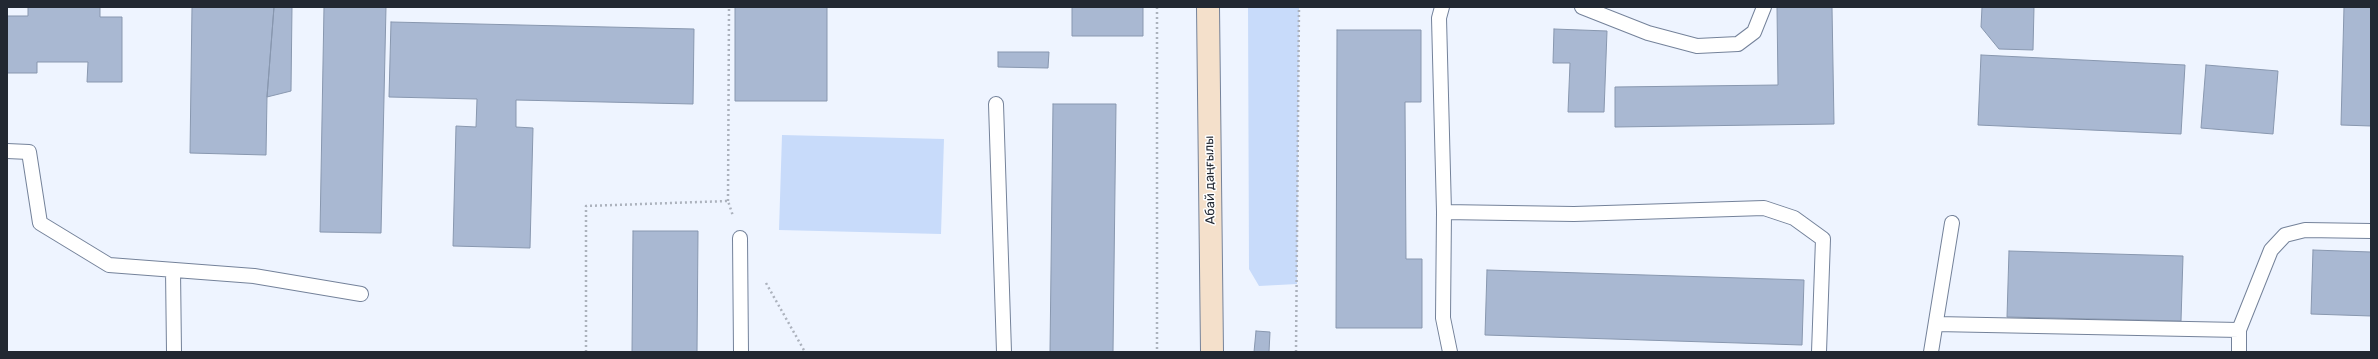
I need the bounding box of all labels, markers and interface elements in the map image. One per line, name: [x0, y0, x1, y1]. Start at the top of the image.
street label: Абай даңғылы: [1201, 135, 1219, 225]

